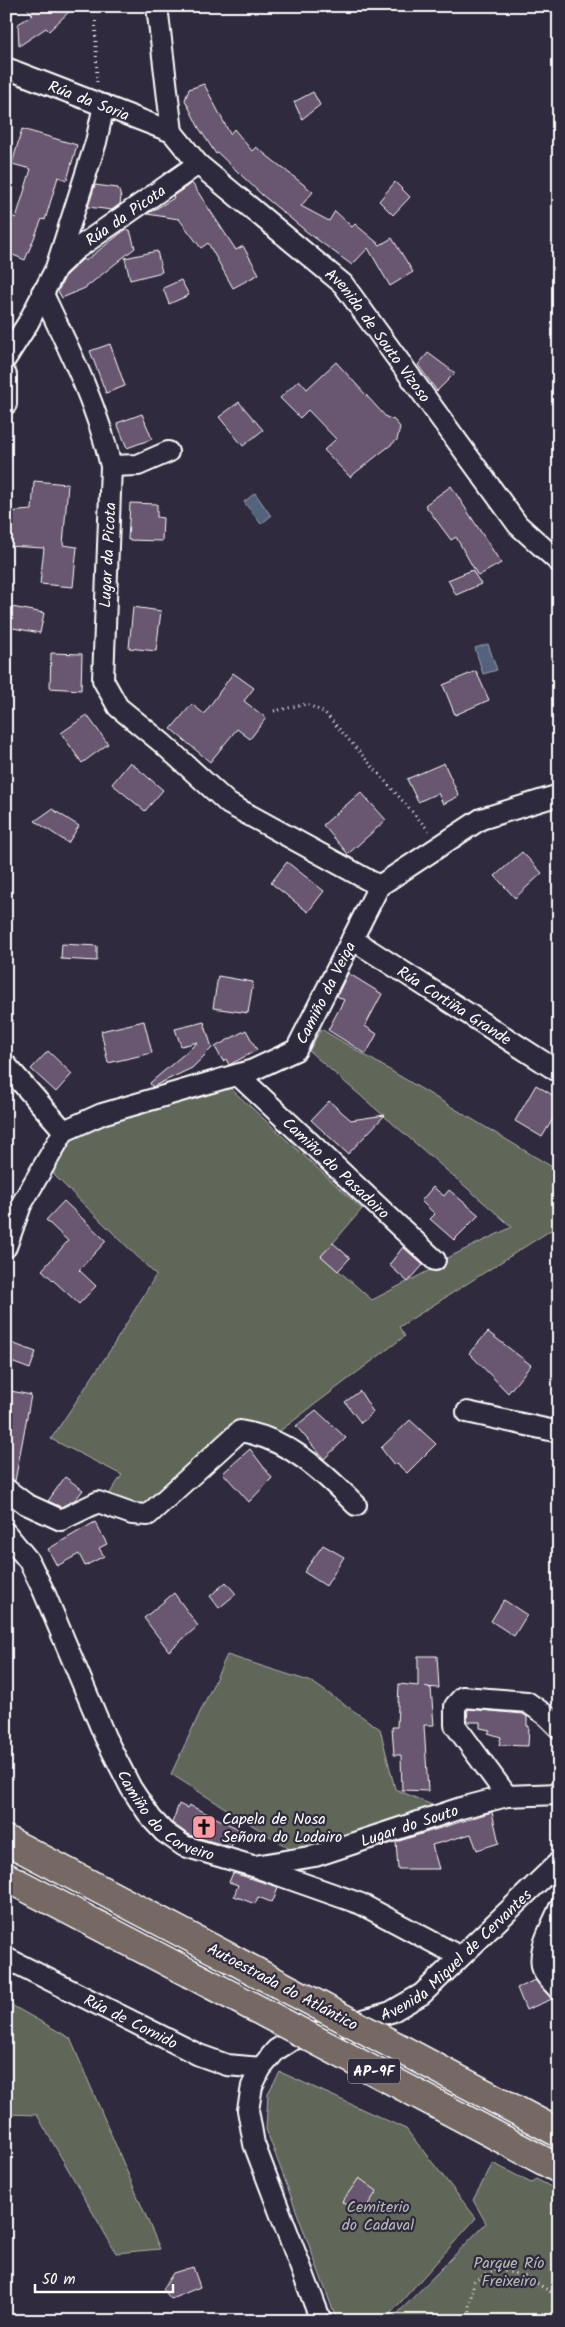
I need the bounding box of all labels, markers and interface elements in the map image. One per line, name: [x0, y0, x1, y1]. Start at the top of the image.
street label: Rúa da Soria: [44, 74, 133, 128]
street label: Rúa da Picota: [81, 179, 172, 253]
street label: Avenida de Souto Vizoso: [319, 263, 436, 408]
street label: Lugar da Picota: [93, 502, 124, 609]
street label: Camiño da Veiga: [290, 937, 363, 1049]
street label: Rúa Cortiña Grande: [392, 960, 516, 1052]
street label: Camiño do Pasadoiro: [276, 1112, 395, 1225]
street label: Camiño do Corveiro: [110, 1766, 217, 1868]
street label: Lugar do Souto: [357, 1799, 462, 1854]
place label: Capela de Nosa Señora do Lodairo: [222, 1807, 342, 1850]
church icon: Capela de Nosa Señora do Lodairo: [191, 1814, 217, 1840]
street label: Avenida Miguel de Cervantes: [378, 1883, 538, 2028]
street label: Autoestrada do Atlántico: [202, 1937, 362, 2038]
street label: Rúa de Cornido: [79, 1988, 182, 2056]
road number: AP-9F: [348, 2058, 400, 2084]
park label: Cemiterio do Cadaval: [342, 2195, 414, 2238]
park label: Parque Río Freixeiro: [474, 2251, 544, 2294]
scale bar: [35, 2262, 172, 2294]
text: 50 m: [42, 2268, 76, 2292]

